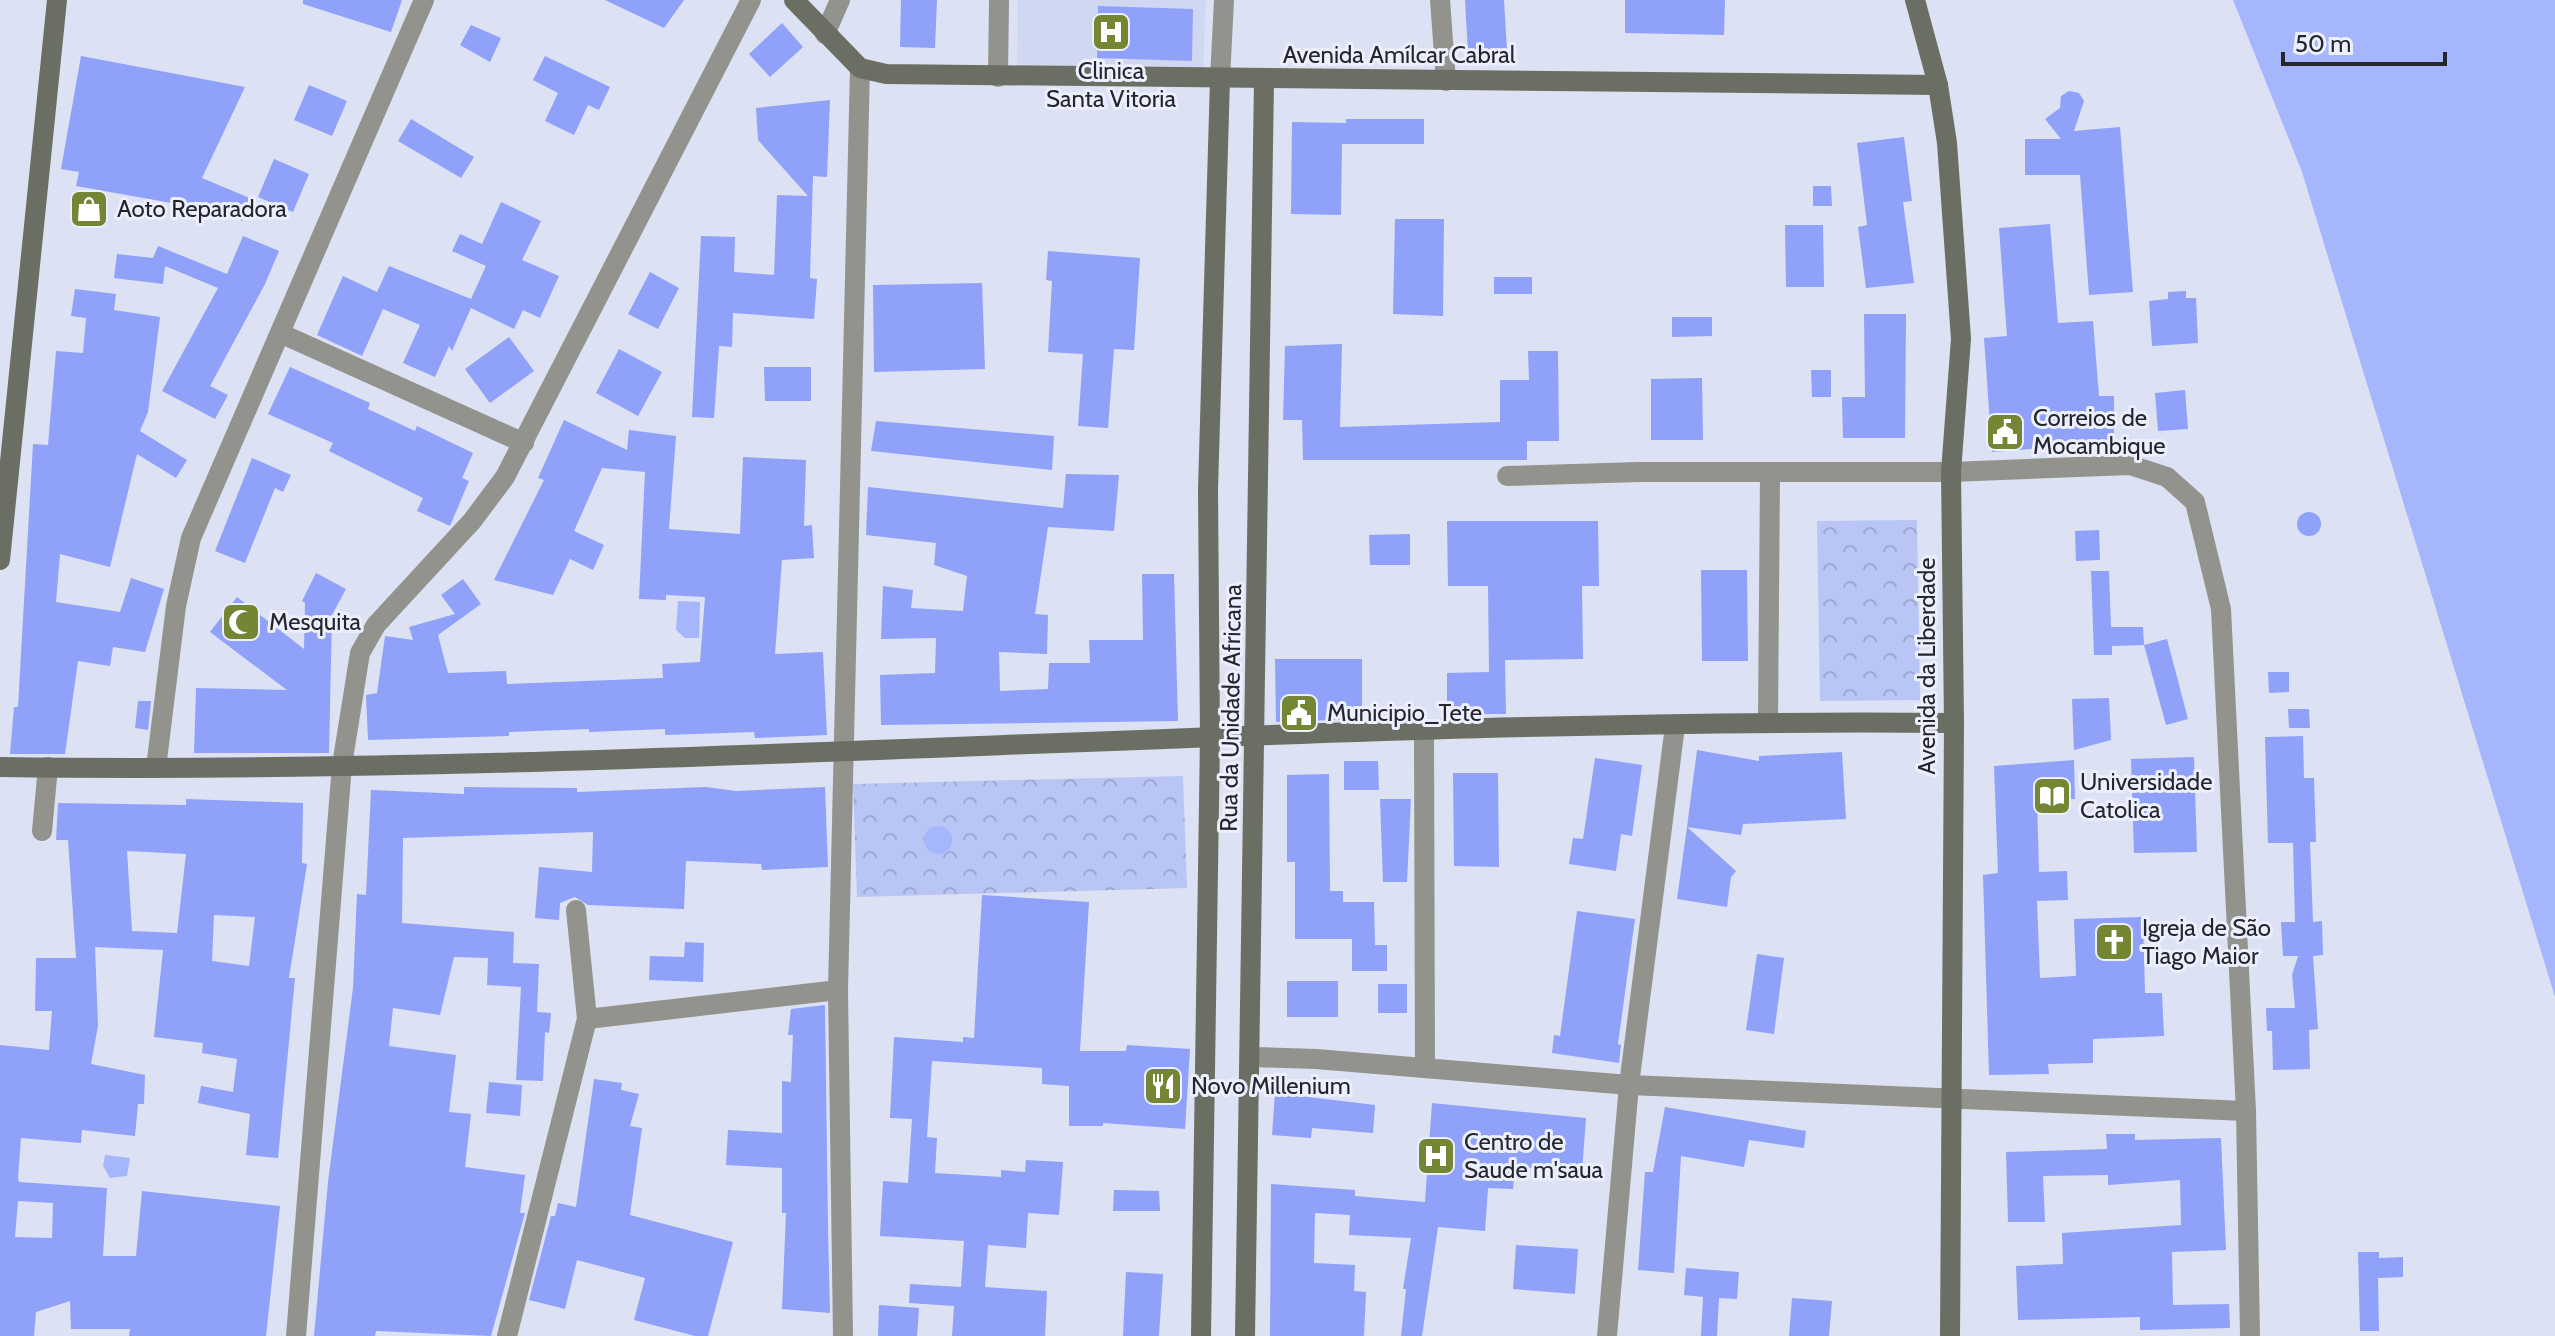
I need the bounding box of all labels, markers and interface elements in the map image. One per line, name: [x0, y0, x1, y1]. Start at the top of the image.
hospital icon: Clinica Santa Vitoria: [1090, 11, 1132, 53]
scale bar: [2283, 16, 2445, 66]
text: 50 m: [2295, 29, 2351, 58]
street label: Avenida Amílcar Cabral: [1283, 40, 1516, 69]
place label: Clinica Santa Vitoria: [1046, 56, 1176, 113]
shop icon: Aoto Reparadora: [68, 188, 110, 230]
place label: Aoto Reparadora: [117, 194, 287, 223]
place label: Correios de Mocambique: [2033, 403, 2166, 460]
public building icon: Correios de Mocambique: [1984, 411, 2026, 453]
street label: Avenida da Liberdade: [1912, 557, 1941, 775]
street label: Rua da Unidade Africana: [1214, 583, 1247, 832]
mosque icon: Mesquita: [220, 601, 262, 643]
place label: Mesquita: [269, 607, 362, 636]
public building icon: Municipio_Tete: [1278, 692, 1320, 734]
place label: Municipio_Tete: [1327, 698, 1482, 727]
place label: Universidade Catolica: [2080, 767, 2212, 824]
library icon: Universidade Catolica: [2031, 775, 2073, 817]
place label: Igreja de São Tiago Maior: [2142, 913, 2271, 970]
church icon: Igreja de São Tiago Maior: [2093, 921, 2135, 963]
restaurant icon: Novo Millenium: [1142, 1065, 1184, 1107]
place label: Novo Millenium: [1191, 1071, 1351, 1100]
place label: Centro de Saude m'saua: [1464, 1127, 1604, 1184]
hospital icon: Centro de Saude m'saua: [1415, 1135, 1457, 1177]

